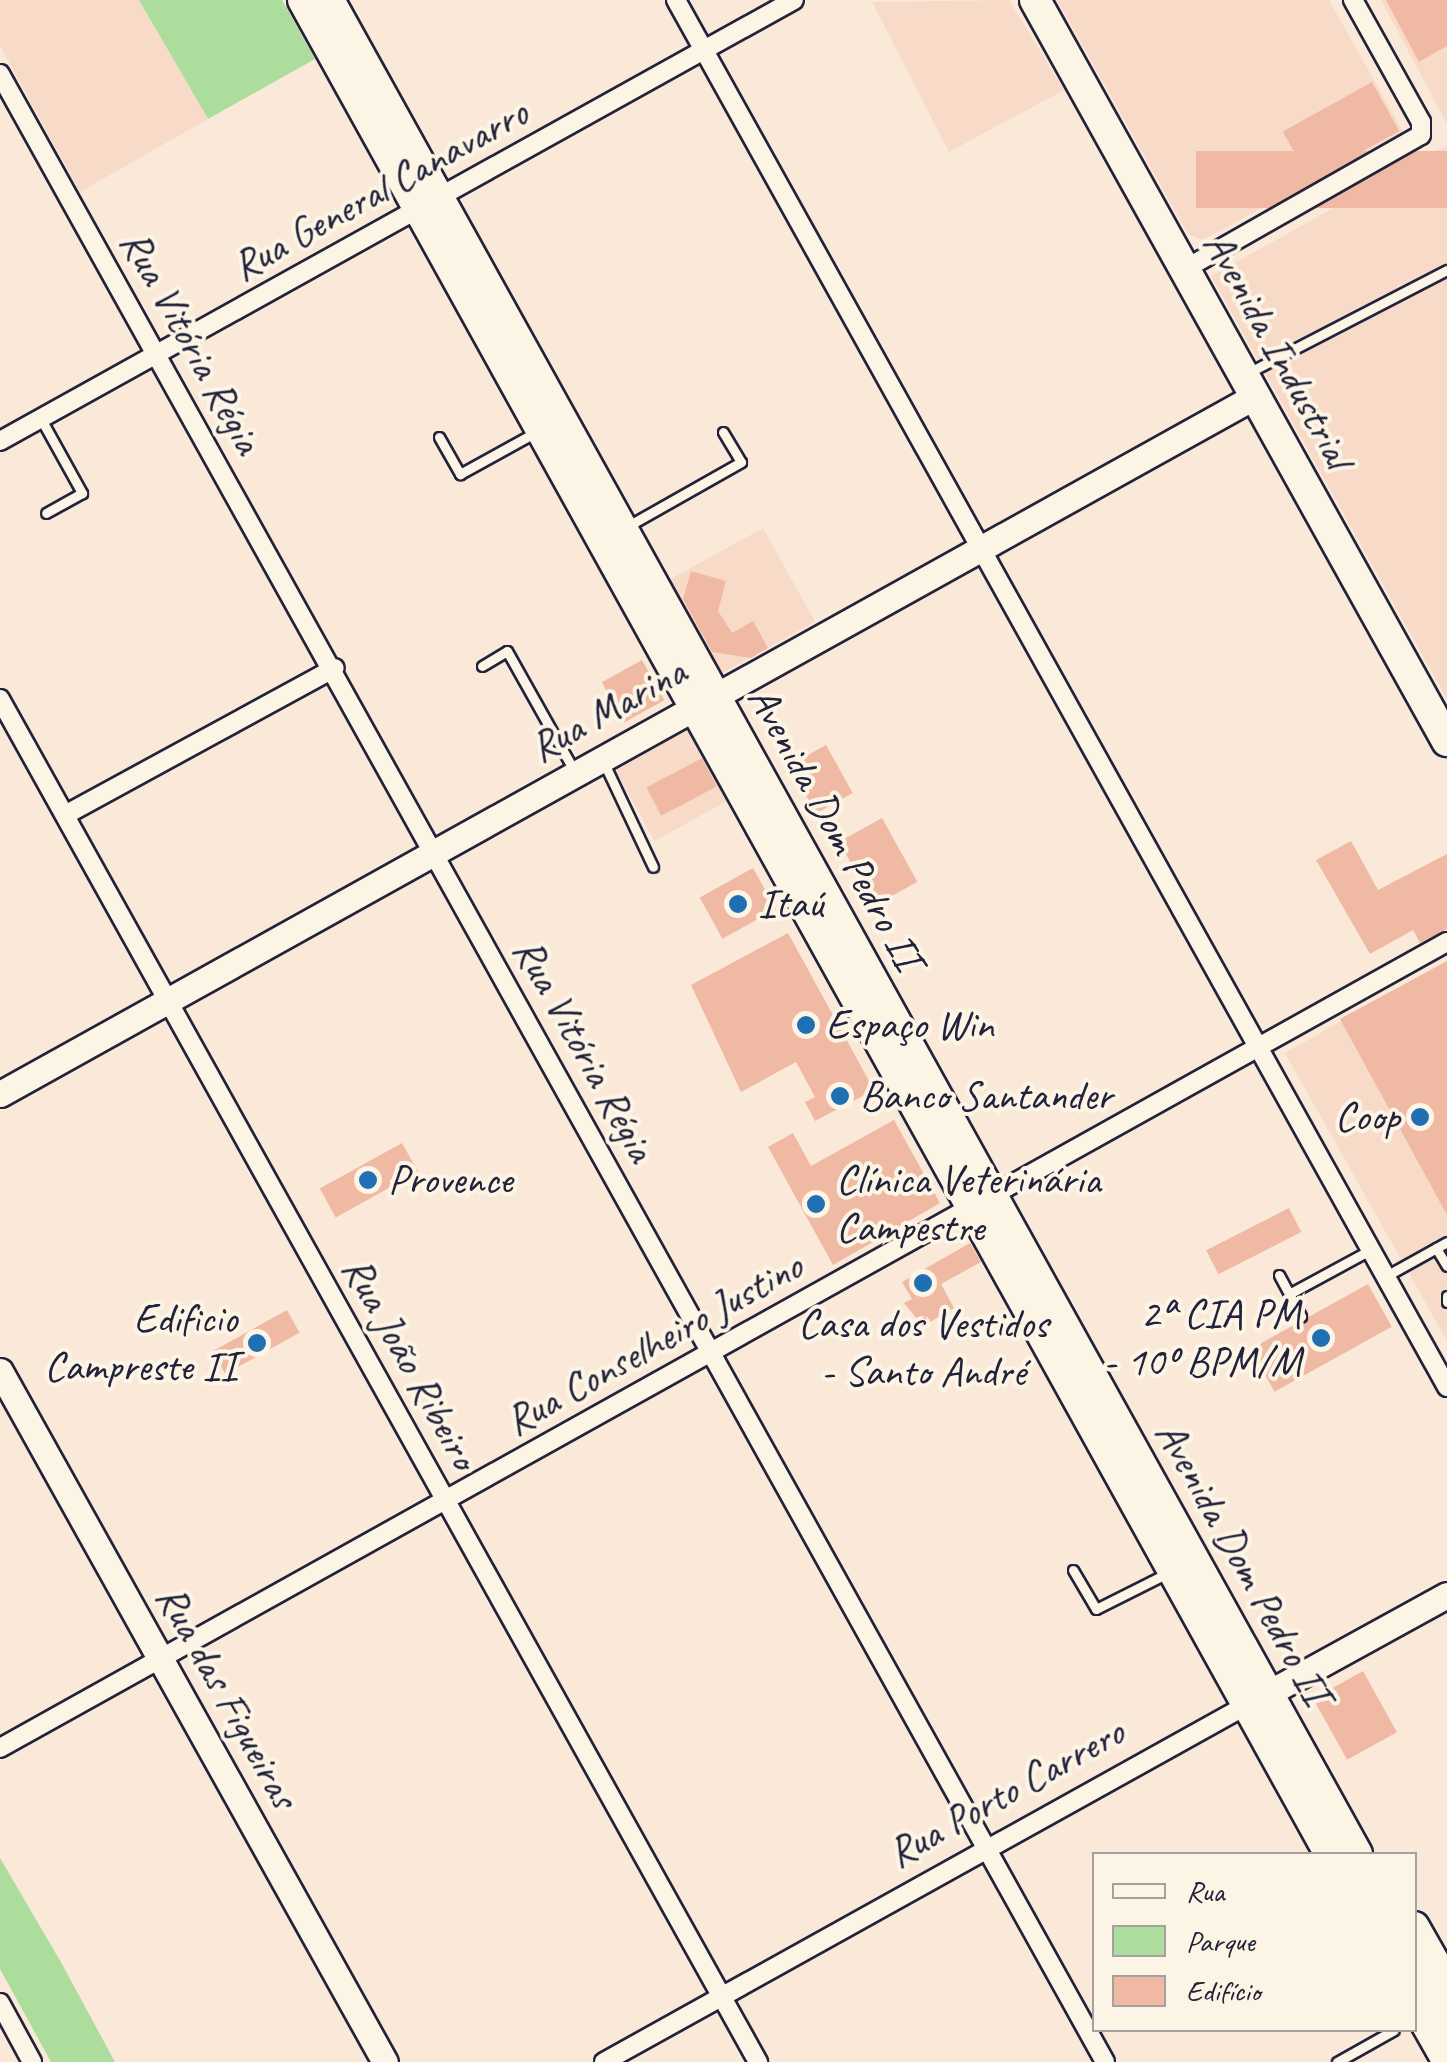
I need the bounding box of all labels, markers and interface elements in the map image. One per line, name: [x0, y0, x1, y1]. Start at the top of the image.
street label: Rua General Canavarro: [223, 88, 537, 292]
street label: Rua Vitória Régia: [109, 222, 273, 462]
street label: Avenida Industrial: [1192, 223, 1364, 477]
street label: Rua Marina: [521, 646, 695, 774]
street label: Avenida Dom Pedro II: [736, 678, 934, 978]
place label: Itaú: [758, 879, 823, 929]
marker: Itaú: [727, 893, 749, 915]
street label: Rua Vitória Régia: [502, 930, 666, 1170]
place label: Espaço Win: [826, 1000, 995, 1050]
marker: Espaço Win: [795, 1014, 817, 1036]
place label: Banco Santander: [860, 1071, 1111, 1121]
marker: Banco Santander: [829, 1085, 851, 1107]
place label: Coop: [1335, 1092, 1400, 1142]
marker: Coop: [1409, 1106, 1431, 1128]
place label: Provence: [388, 1155, 512, 1205]
place label: Clínica Veterinária Campestre: [836, 1155, 1100, 1254]
marker: Provence: [357, 1169, 379, 1191]
marker: Clínica Veterinária Campestre: [805, 1193, 827, 1215]
street label: Rua Conselheiro Justino: [497, 1242, 811, 1446]
street label: Rua João Ribeiro: [331, 1248, 489, 1478]
marker: Casa dos Vestidos - Santo André: [912, 1272, 934, 1294]
place label: 2ª CIA PM - 10º BPM/M: [1103, 1289, 1301, 1388]
place label: Edificio Campreste II: [44, 1294, 237, 1392]
place label: Casa dos Vestidos - Santo André: [798, 1299, 1048, 1398]
marker: 2ª CIA PM - 10º BPM/M: [1310, 1327, 1332, 1349]
marker: Edificio Campreste II: [246, 1332, 268, 1354]
street label: Avenida Dom Pedro II: [1144, 1413, 1342, 1713]
street label: Rua das Figueiras: [145, 1576, 309, 1818]
street label: Rua Porto Carrero: [879, 1707, 1133, 1879]
legend: [1092, 1852, 1417, 2032]
text: Rua: [1186, 1872, 1224, 1910]
text: Parque: [1186, 1922, 1255, 1960]
text: Edifício: [1186, 1972, 1260, 2010]

